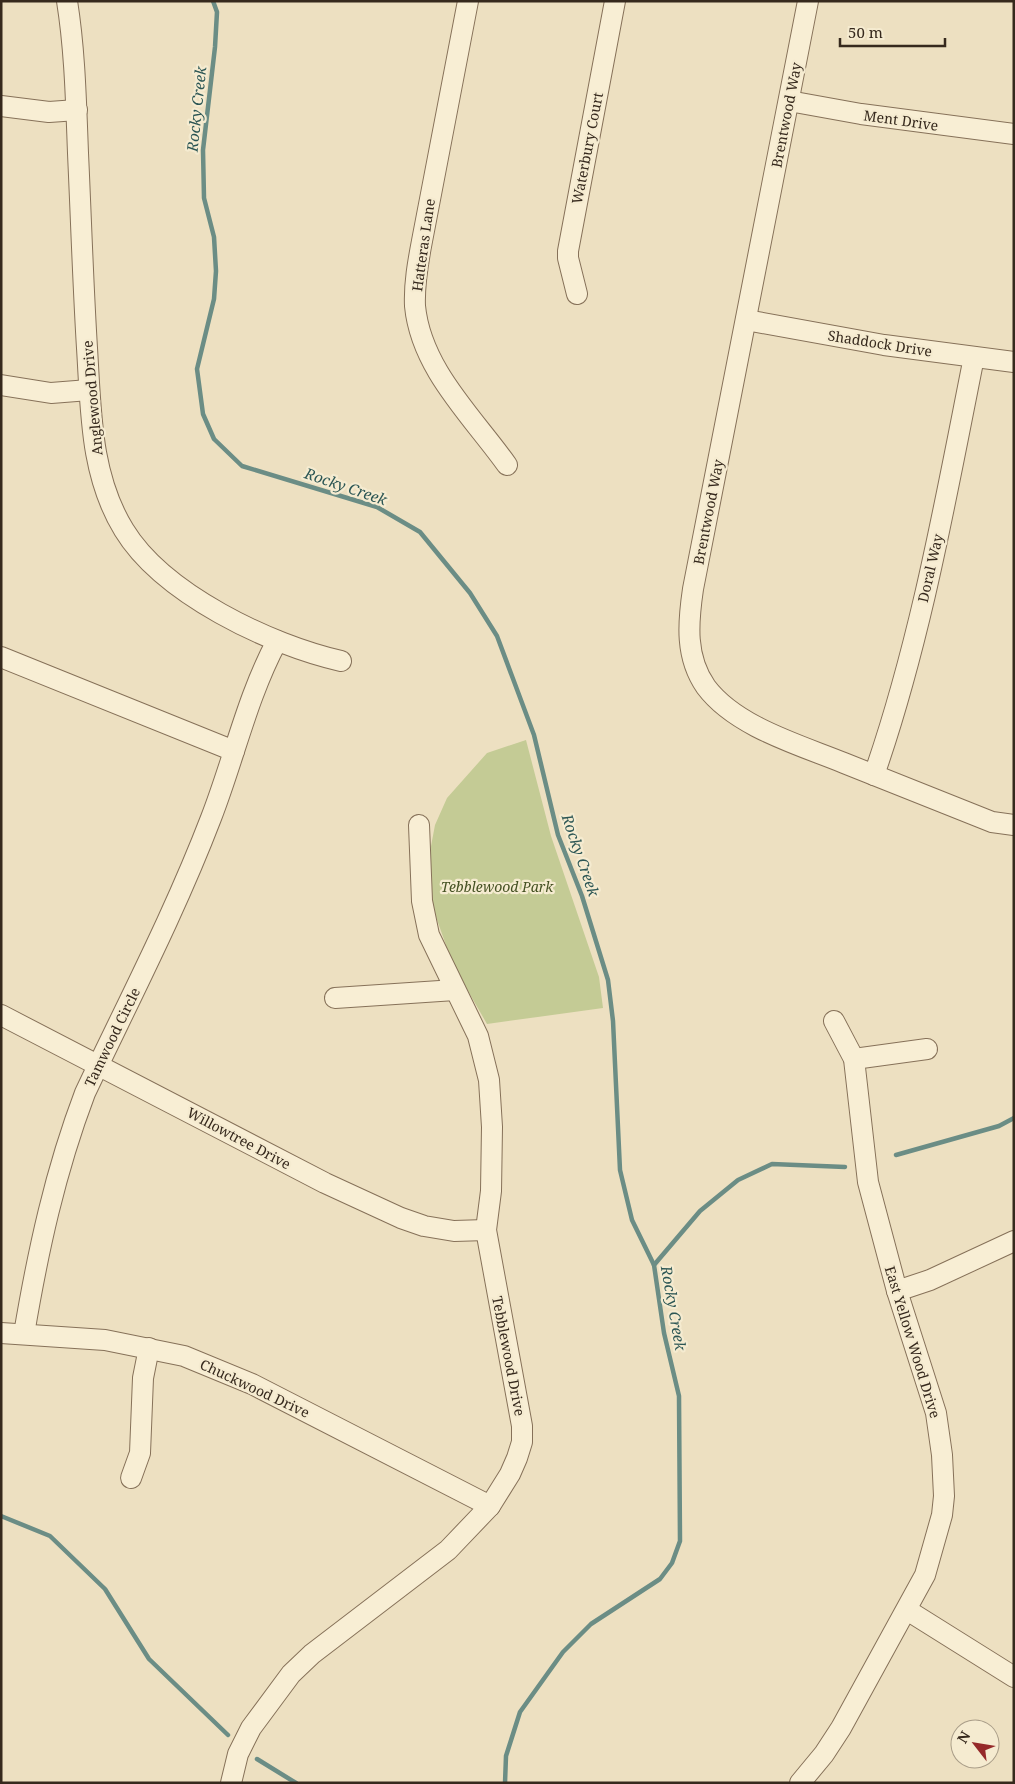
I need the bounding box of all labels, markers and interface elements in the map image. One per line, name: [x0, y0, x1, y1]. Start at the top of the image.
scale bar: [840, 15, 945, 47]
text: 50 m: [848, 22, 883, 42]
street label: Brentwood Way: [766, 61, 806, 169]
water label: Rocky Creek: [181, 65, 210, 154]
street label: Waterbury Court: [567, 91, 607, 205]
street label: Ment Drive: [863, 105, 939, 135]
street label: Hatteras Lane: [407, 197, 439, 293]
street label: Shaddock Drive: [827, 325, 933, 361]
street label: Anglewood Drive: [77, 340, 107, 456]
street label: Brentwood Way: [688, 458, 728, 566]
water label: Rocky Creek: [301, 462, 390, 510]
street label: Doral Way: [913, 532, 947, 604]
water label: Rocky Creek: [557, 810, 605, 899]
park label: Tebblewood Park: [441, 877, 554, 896]
street label: Tamwood Circle: [80, 984, 144, 1090]
street label: Willowtree Drive: [184, 1103, 294, 1173]
water label: Rocky Creek: [657, 1263, 691, 1352]
street label: East Yellow Wood Drive: [881, 1264, 945, 1420]
street label: Tebblewood Drive: [488, 1294, 530, 1418]
street label: Chuckwood Drive: [197, 1354, 313, 1422]
north arrow: [950, 1719, 1000, 1769]
text: N: [952, 1727, 974, 1747]

